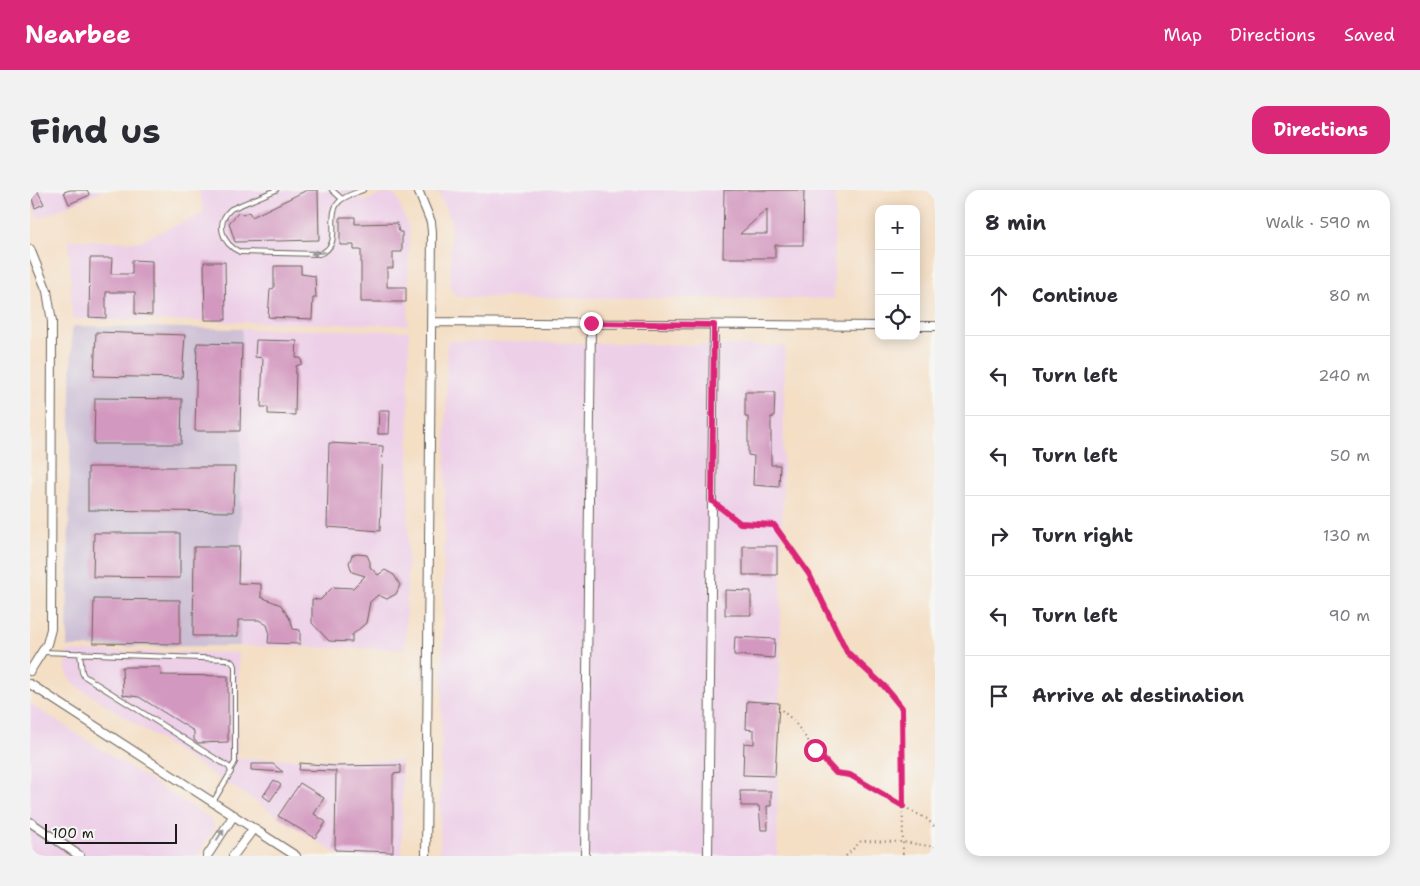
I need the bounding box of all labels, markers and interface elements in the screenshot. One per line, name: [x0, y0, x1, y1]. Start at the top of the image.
text: Nearbee: [25, 19, 131, 51]
text: Map: [1164, 23, 1202, 47]
text: Directions: [1230, 23, 1316, 47]
text: Saved: [1344, 23, 1395, 47]
button: Directions: [1252, 106, 1390, 154]
text: Find us: [30, 107, 161, 154]
map controls: [875, 205, 920, 340]
button: +: [875, 205, 920, 250]
text: 8 min: [985, 209, 1046, 237]
text: Walk · 590 m: [1265, 212, 1370, 233]
one-way arrow: [309, 249, 325, 257]
button: −: [875, 250, 920, 295]
icon: ahead: [985, 282, 1013, 310]
text: Continue: [1032, 283, 1118, 308]
text: 80 m: [1329, 285, 1370, 306]
button: locate: [875, 295, 920, 340]
route end: [580, 312, 603, 335]
icon: left: [985, 362, 1013, 390]
text: Turn left: [1032, 363, 1118, 388]
text: 240 m: [1318, 365, 1370, 386]
icon: left: [985, 442, 1013, 470]
text: Turn left: [1032, 443, 1118, 468]
text: 50 m: [1330, 445, 1370, 466]
icon: right: [985, 522, 1013, 550]
text: Turn right: [1032, 523, 1133, 548]
text: 130 m: [1323, 525, 1370, 546]
icon: left: [985, 602, 1013, 630]
text: Turn left: [1032, 603, 1118, 628]
text: 90 m: [1329, 605, 1370, 626]
icon: arrive: [985, 682, 1013, 710]
text: Arrive at destination: [1032, 683, 1244, 708]
route start: [804, 739, 827, 762]
scale bar: [45, 821, 178, 844]
text: 100 m: [52, 824, 94, 842]
one-way arrow: [216, 829, 225, 842]

